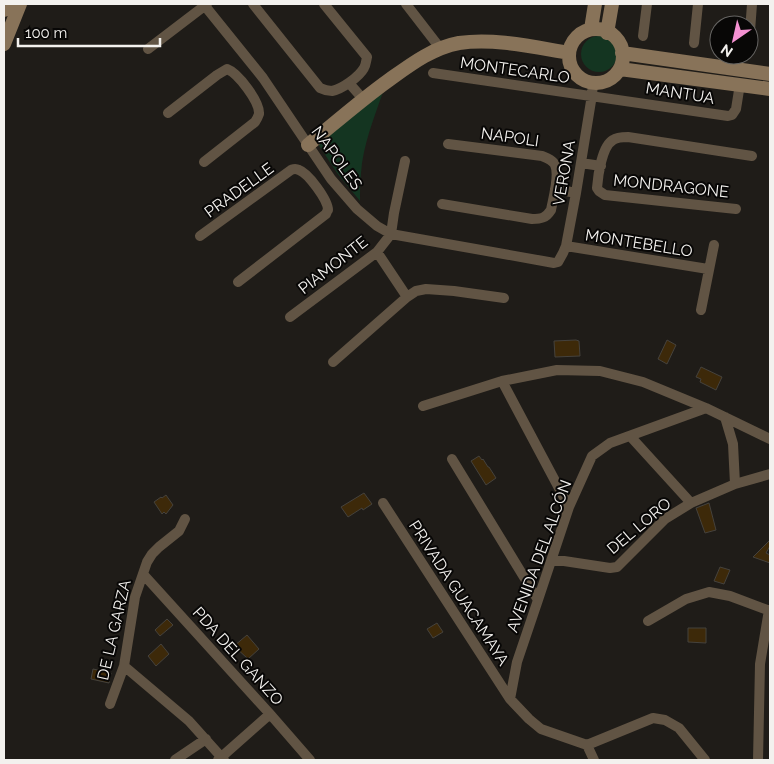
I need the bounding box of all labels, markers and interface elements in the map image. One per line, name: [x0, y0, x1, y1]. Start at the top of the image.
scale bar: [18, 15, 160, 47]
north arrow: [709, 15, 759, 65]
text: 100 m: [25, 24, 67, 42]
text: N: [718, 41, 736, 60]
street label: MONTECARLO: [459, 53, 571, 87]
street label: MANTUA: [644, 78, 716, 108]
street label: NAPOLES: [308, 123, 367, 194]
street label: NAPOLI: [480, 124, 540, 150]
street label: VERONA: [549, 139, 579, 207]
street label: PRADELLE: [201, 158, 277, 221]
street label: MONDRAGONE: [612, 170, 730, 202]
street label: MONTEBELLO: [584, 225, 694, 261]
street label: PIAMONTE: [295, 232, 372, 298]
street label: AVENIDA DEL ALCÓN: [502, 477, 575, 635]
street label: DEL LORO: [603, 494, 675, 558]
street label: PRIVADA GUACAMAYA: [405, 517, 513, 669]
street label: DE LA GARZA: [93, 578, 135, 682]
street label: PDA DEL GANZO: [189, 603, 287, 709]

